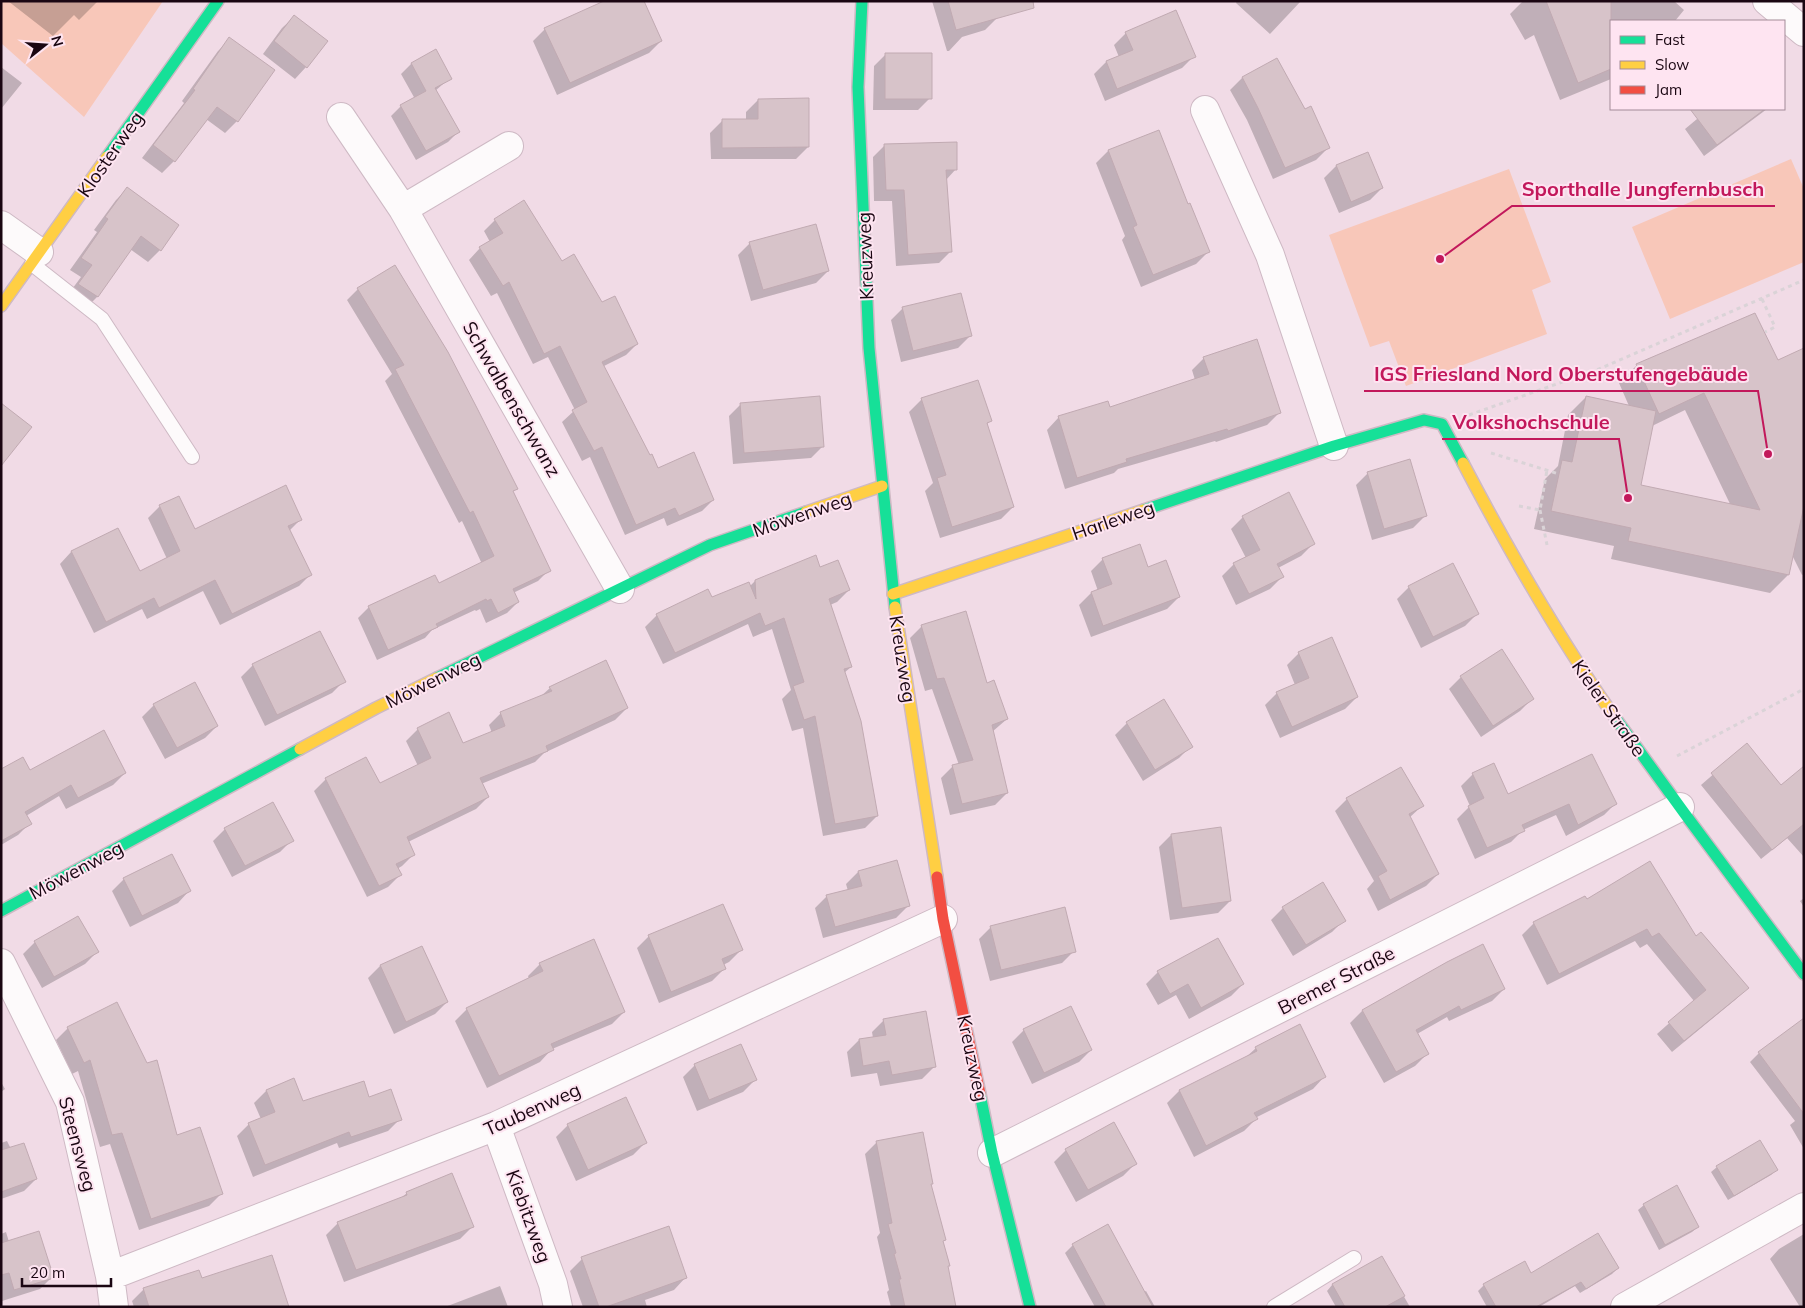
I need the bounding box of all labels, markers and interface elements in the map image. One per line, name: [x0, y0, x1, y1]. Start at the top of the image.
north arrow: [20, 20, 70, 70]
legend: [1610, 20, 1785, 110]
text: Fast: [1655, 30, 1685, 49]
text: N: [47, 34, 68, 49]
text: Slow: [1655, 55, 1689, 74]
text: Jam: [1655, 80, 1682, 99]
street label: Klosterweg: [72, 106, 148, 202]
callout: Sporthalle Jungfernbusch: [1512, 171, 1775, 206]
text: Sporthalle Jungfernbusch: [1522, 176, 1764, 201]
street label: Kreuzweg: [851, 212, 879, 300]
street label: Schwalbenschwanz: [458, 317, 566, 481]
callout: IGS Friesland Nord Oberstufengebäude: [1364, 356, 1758, 391]
text: IGS Friesland Nord Oberstufengebäude: [1374, 361, 1748, 386]
callout: Volkshochschule: [1442, 404, 1619, 439]
text: Volkshochschule: [1451, 409, 1610, 434]
street label: Möwenweg: [749, 486, 855, 542]
street label: Harleweg: [1069, 495, 1157, 545]
street label: Kreuzweg: [884, 614, 922, 704]
street label: Möwenweg: [381, 647, 485, 713]
street label: Kieler Straße: [1567, 655, 1651, 761]
street label: Möwenweg: [25, 835, 127, 905]
street label: Bremer Straße: [1274, 940, 1398, 1020]
street label: Kreuzweg: [952, 1012, 994, 1104]
street label: Taubenweg: [480, 1077, 584, 1141]
street label: Steensweg: [54, 1094, 102, 1194]
street label: Kiebitzweg: [501, 1166, 557, 1266]
scale bar: [22, 1256, 111, 1288]
text: 20 m: [30, 1263, 65, 1282]

